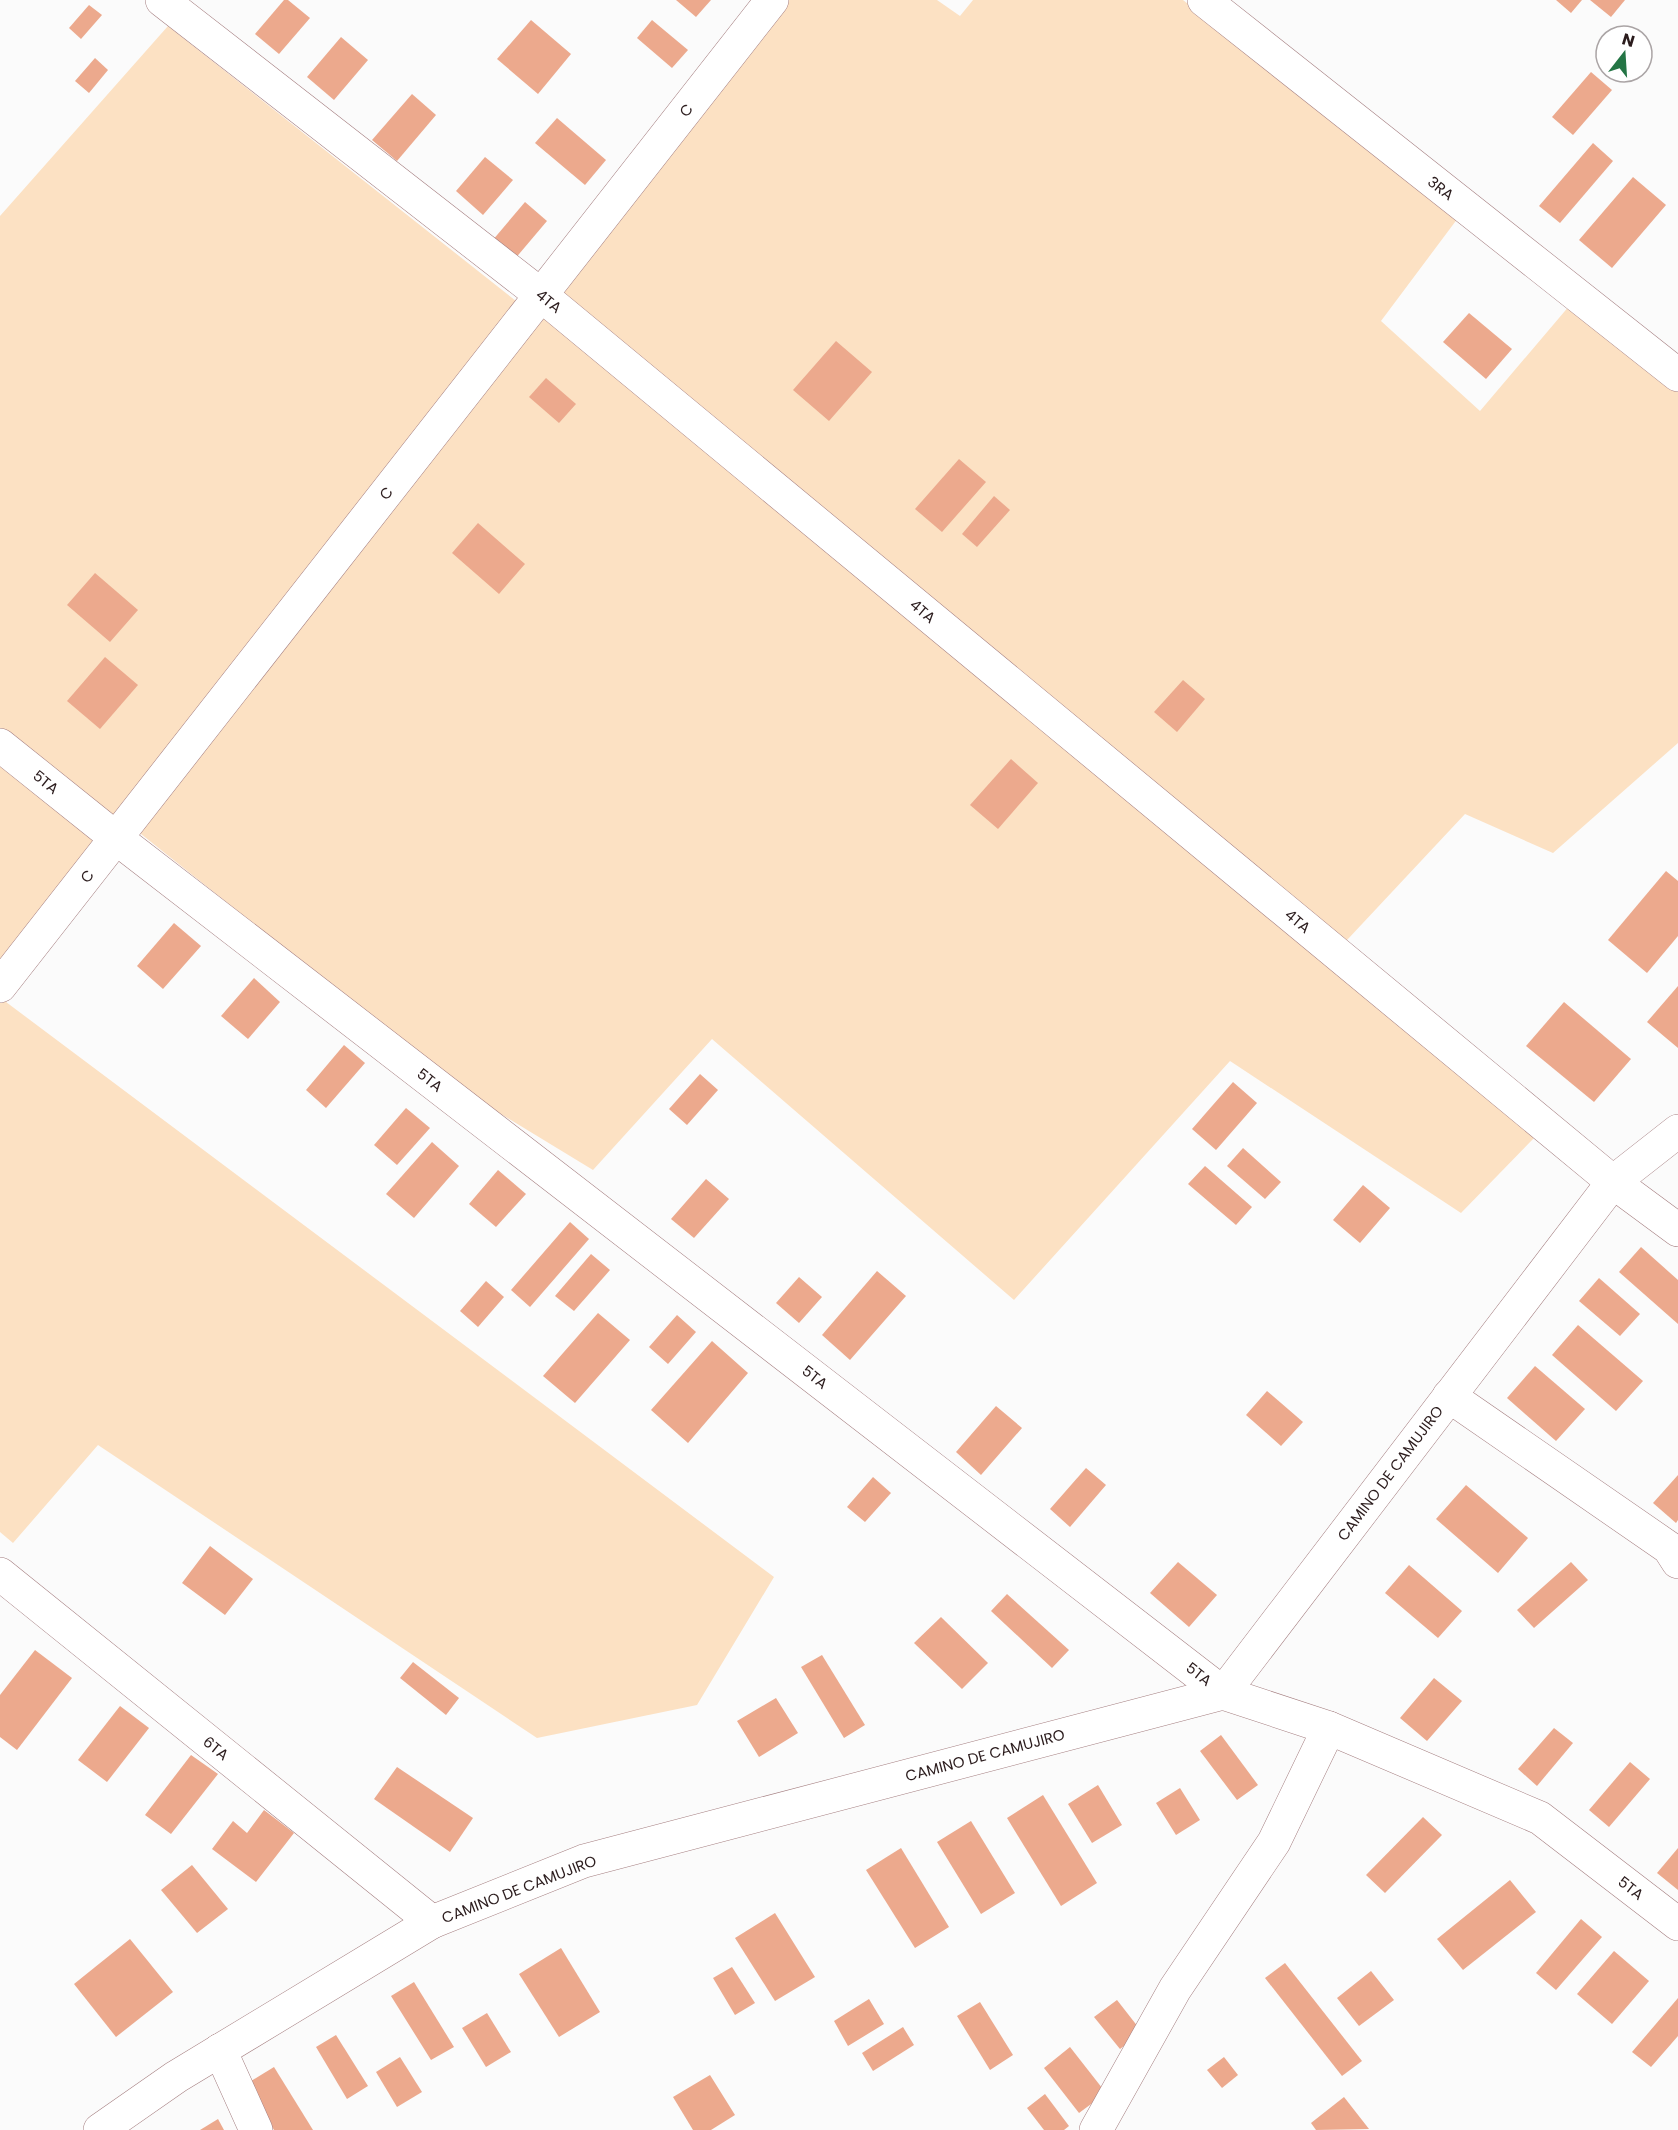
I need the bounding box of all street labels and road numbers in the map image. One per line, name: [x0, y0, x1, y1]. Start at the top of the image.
street label: C: [674, 99, 698, 121]
street label: 3RA: [1423, 171, 1459, 205]
street label: 4TA: [532, 284, 566, 318]
street label: C: [374, 482, 398, 504]
street label: 4TA: [906, 594, 940, 628]
street label: 5TA: [29, 765, 63, 799]
street label: C: [75, 865, 99, 887]
street label: 4TA: [1281, 904, 1315, 938]
street label: 5TA: [413, 1063, 447, 1097]
street label: 5TA: [798, 1360, 832, 1394]
street label: CAMINO DE CAMUJIRO: [1332, 1401, 1448, 1545]
street label: 5TA: [1182, 1657, 1216, 1691]
street label: CAMINO DE CAMUJIRO: [903, 1724, 1067, 1786]
street label: 6TA: [199, 1731, 233, 1765]
street label: CAMINO DE CAMUJIRO: [439, 1850, 600, 1928]
street label: 5TA: [1614, 1871, 1648, 1905]

